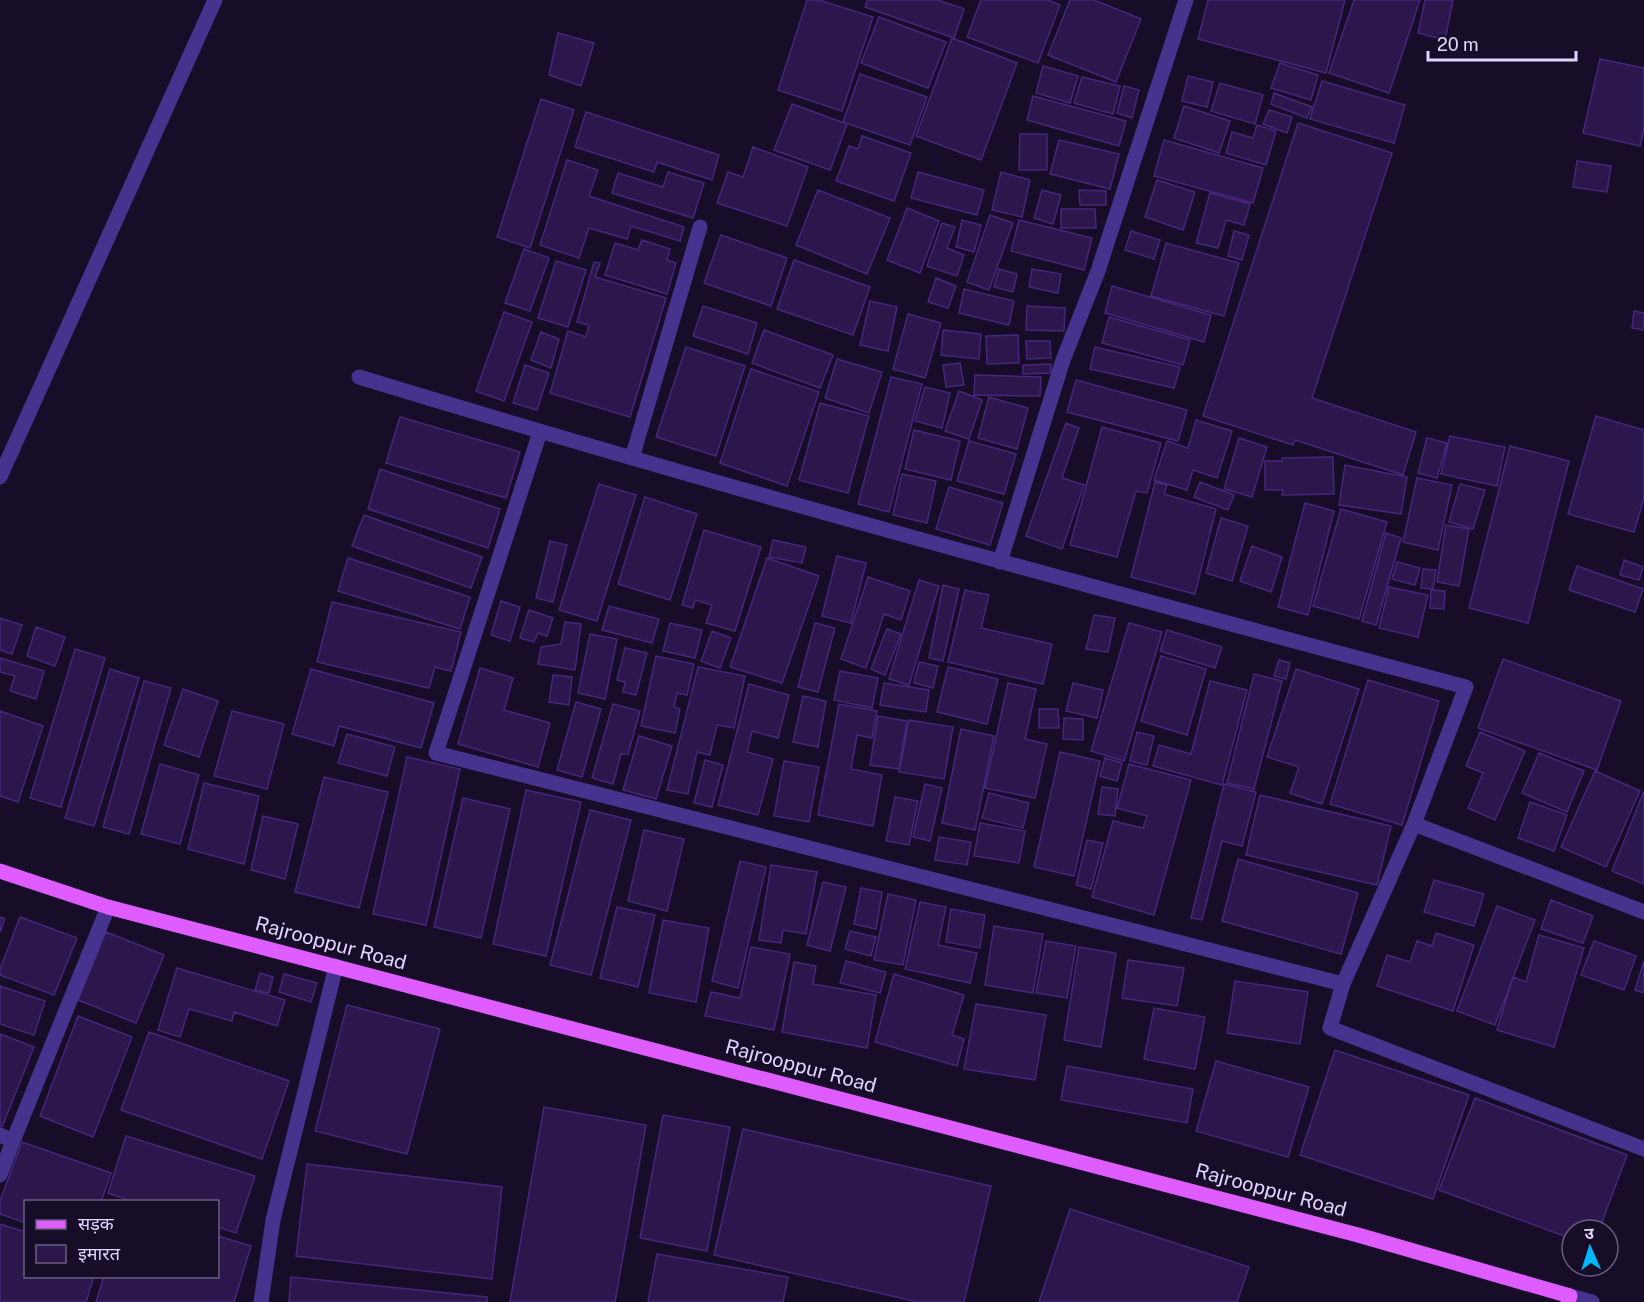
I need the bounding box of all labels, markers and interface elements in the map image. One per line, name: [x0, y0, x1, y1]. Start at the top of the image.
scale bar: [1428, 24, 1576, 62]
text: 20 m: [1437, 34, 1479, 55]
street label: Rajrooppur Road: [253, 911, 409, 975]
street label: Rajrooppur Road: [723, 1034, 879, 1098]
street label: Rajrooppur Road: [1193, 1158, 1349, 1222]
legend: [24, 1200, 219, 1278]
text: सड़क: [78, 1213, 115, 1234]
north arrow: [1560, 1218, 1620, 1278]
text: उ: [1584, 1224, 1595, 1243]
text: इमारत: [78, 1243, 121, 1264]

